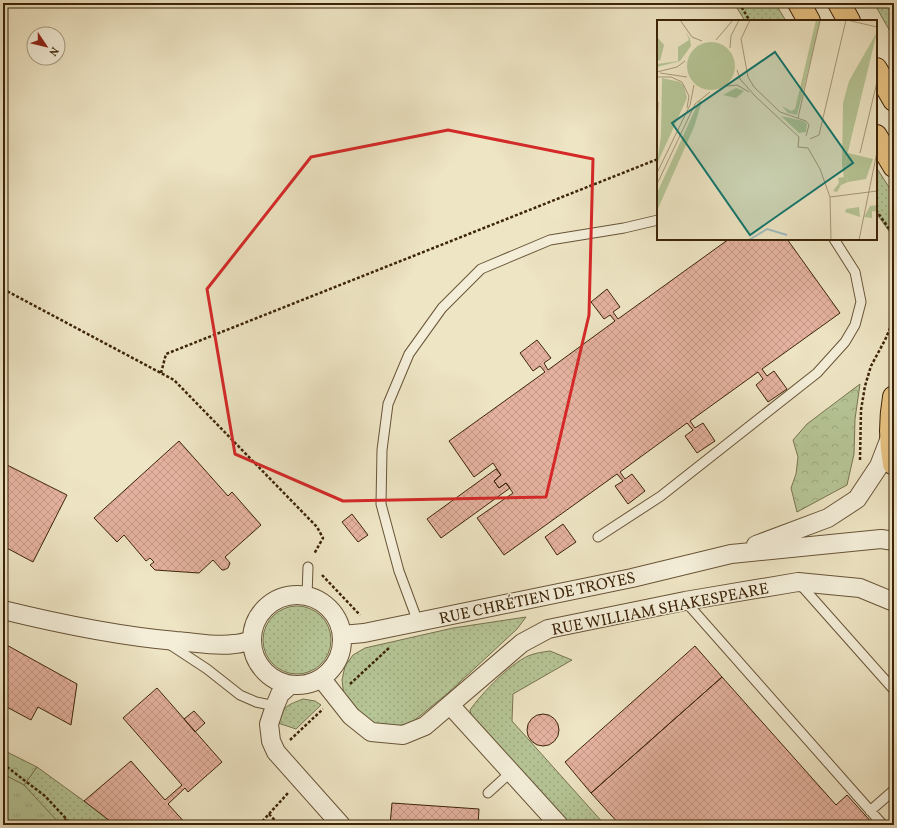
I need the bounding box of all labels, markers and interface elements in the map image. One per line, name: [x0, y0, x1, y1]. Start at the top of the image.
inset map: [657, 20, 877, 240]
north arrow: [26, 26, 66, 66]
text: N: [45, 43, 61, 58]
street label: RUE CHRÉTIEN DE TROYES: [437, 567, 638, 631]
street label: RUE WILLIAM SHAKESPEARE: [550, 578, 771, 642]

